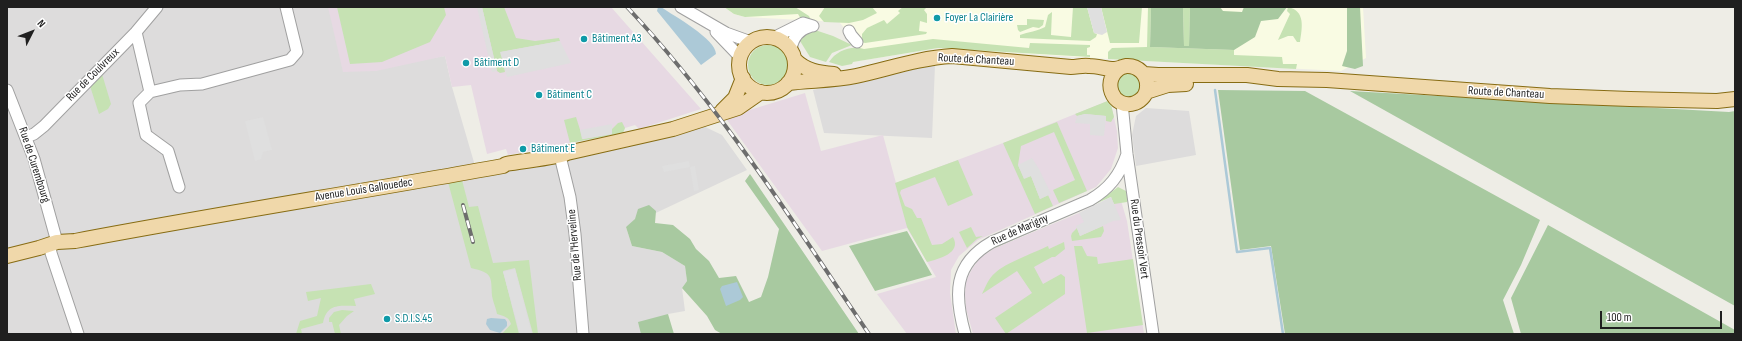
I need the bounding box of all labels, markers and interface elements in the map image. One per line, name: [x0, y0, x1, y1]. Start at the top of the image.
place label: Foyer La Clairière: [945, 11, 1013, 25]
north arrow: [12, 12, 52, 52]
marker: Foyer La Clairière: [932, 13, 942, 23]
text: N: [34, 17, 48, 30]
place label: Bâtiment A3: [592, 32, 641, 46]
marker: Bâtiment A3: [579, 34, 589, 44]
street label: Rue de Coulvreux: [63, 45, 123, 105]
street label: Route de Chanteau: [938, 51, 1014, 69]
place label: Bâtiment D: [474, 56, 519, 70]
marker: Bâtiment D: [461, 58, 471, 68]
street label: Route de Chanteau: [1468, 84, 1544, 102]
place label: Bâtiment C: [547, 88, 592, 102]
marker: Bâtiment C: [534, 90, 544, 100]
street label: Rue de Curembourg: [15, 125, 53, 205]
place label: Bâtiment E: [531, 142, 575, 156]
marker: Bâtiment E: [518, 144, 528, 154]
street label: Avenue Louis Gallouedec: [314, 175, 414, 205]
street label: Rue du Pressoir Vert: [1126, 198, 1152, 280]
street label: Rue de l'Herveline: [565, 209, 585, 281]
street label: Rue de Marigny: [989, 211, 1051, 249]
scale bar: [1602, 303, 1724, 329]
text: 100 m: [1607, 310, 1632, 325]
place label: S.D.I.S.45: [395, 312, 432, 326]
marker: S.D.I.S.45: [382, 314, 392, 324]

